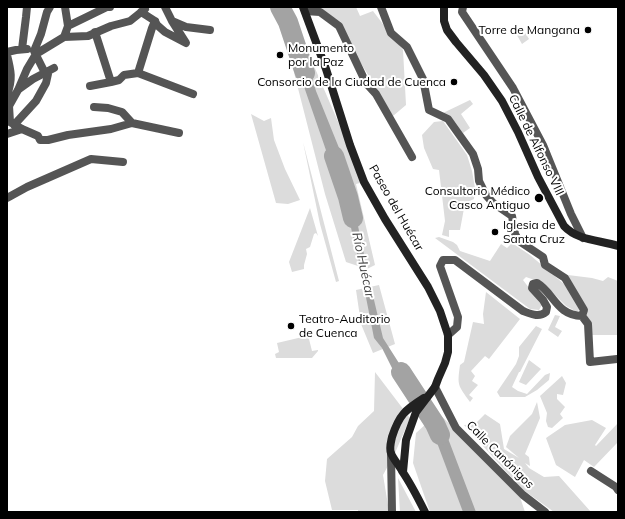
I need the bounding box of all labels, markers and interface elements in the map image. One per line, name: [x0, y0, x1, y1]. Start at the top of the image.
place label: Torre de Mangana: [478, 23, 580, 37]
marker: Torre de Mangana: [583, 25, 593, 35]
place label: Monumento por la Paz: [288, 41, 354, 69]
marker: Monumento por la Paz: [275, 50, 285, 60]
place label: Consorcio de la Ciudad de Cuenca: [257, 75, 446, 89]
marker: Consorcio de la Ciudad de Cuenca: [449, 77, 459, 87]
street label: Calle de Alfonso VIII: [505, 92, 567, 198]
street label: Paseo del Huécar: [366, 162, 426, 254]
place label: Consultorio Médico Casco Antiguo: [425, 184, 530, 212]
marker: Consultorio Médico Casco Antiguo: [533, 192, 545, 204]
place label: Iglesia de Santa Cruz: [503, 218, 565, 246]
marker: Iglesia de Santa Cruz: [490, 227, 500, 237]
water label: Río Huécar: [348, 231, 378, 299]
place label: Teatro-Auditorio de Cuenca: [299, 312, 390, 340]
marker: Teatro-Auditorio de Cuenca: [286, 321, 296, 331]
street label: Calle Canónigos: [463, 418, 537, 492]

